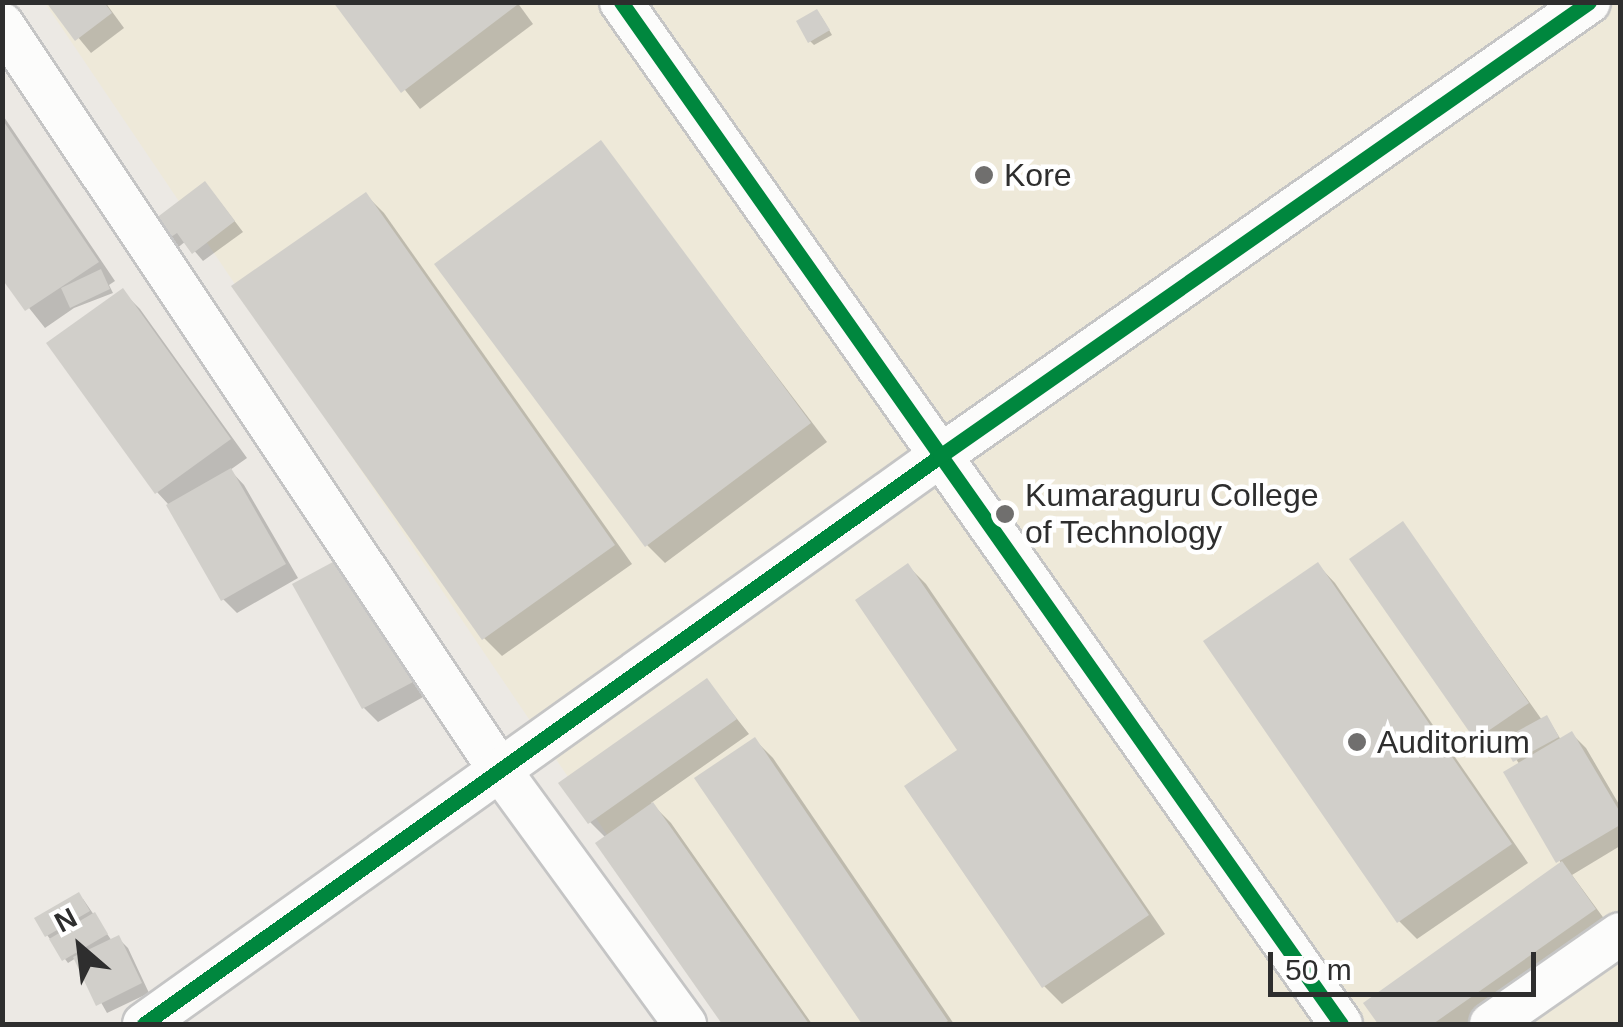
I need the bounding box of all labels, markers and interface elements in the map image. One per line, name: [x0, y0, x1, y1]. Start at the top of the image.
place label: Kore: [1004, 156, 1072, 194]
marker: Kore: [973, 164, 995, 186]
place label: Kumaraguru College of Technology: [1025, 477, 1318, 552]
marker: Kumaraguru College of Technology: [994, 503, 1016, 525]
place label: Auditorium: [1377, 723, 1530, 761]
marker: Auditorium: [1346, 731, 1368, 753]
north arrow: [30, 897, 130, 997]
text: N: [49, 902, 82, 939]
scale bar: [1273, 932, 1540, 994]
text: 50 m: [1285, 953, 1352, 986]

